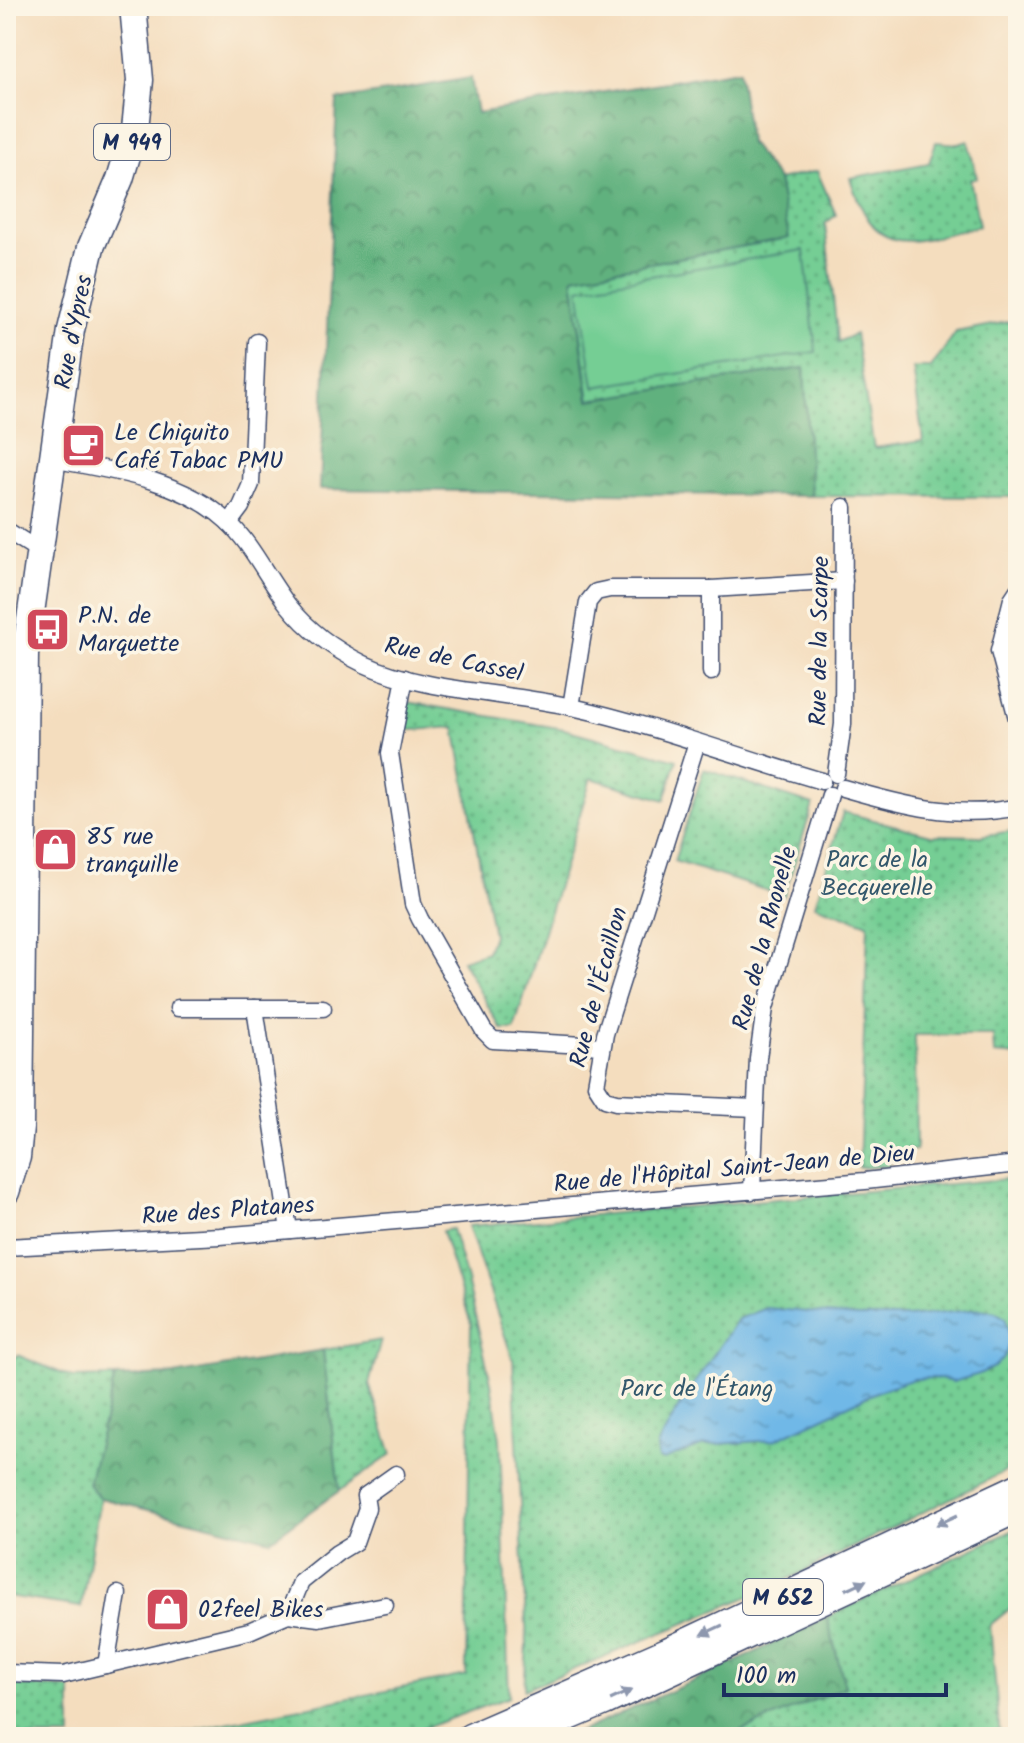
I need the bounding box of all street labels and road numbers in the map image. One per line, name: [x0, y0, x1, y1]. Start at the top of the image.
road number: M 949: [94, 124, 170, 160]
street label: Rue d'Ypres: [44, 272, 105, 393]
street label: Rue de la Scarpe: [800, 555, 841, 726]
street label: Rue de Cassel: [381, 627, 527, 694]
street label: Rue de la Rhonelle: [722, 842, 809, 1035]
street label: Rue de l'Écaillon: [559, 903, 640, 1072]
street label: Rue de l'Hôpital Saint-Jean de Dieu: [552, 1134, 917, 1205]
street label: Rue des Platanes: [140, 1186, 316, 1237]
road number: M 652: [743, 1579, 823, 1615]

